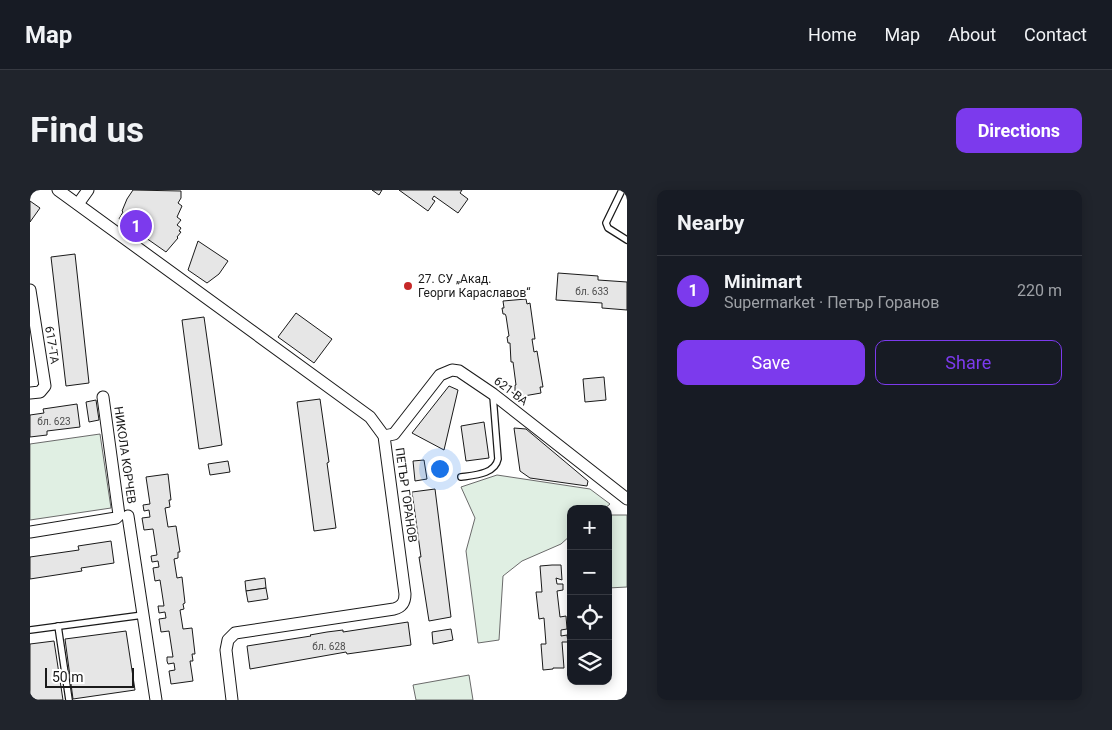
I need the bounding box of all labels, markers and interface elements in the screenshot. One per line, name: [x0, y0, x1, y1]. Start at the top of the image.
text: Map: [25, 21, 72, 49]
text: Home: [808, 24, 857, 45]
text: Map: [885, 24, 920, 45]
text: About: [948, 24, 996, 45]
text: Contact: [1024, 24, 1087, 45]
button: Directions: [956, 108, 1082, 153]
text: Find us: [30, 110, 144, 151]
pin: 1: [120, 207, 152, 245]
text: Nearby: [677, 211, 744, 235]
text: Minimart: [724, 270, 802, 293]
place label: 27. СУ „Акад. Георги Караславов“: [418, 272, 531, 300]
marker: 27. СУ „Акад. Георги Караславов“: [402, 280, 414, 292]
text: 1: [688, 281, 698, 300]
text: 220 m: [1017, 281, 1062, 300]
house number: бл. 633: [575, 286, 609, 297]
text: Supermarket · Петър Горанов: [724, 293, 939, 312]
street label: 617-ТА: [42, 325, 62, 365]
button: Save: [677, 340, 865, 385]
button: Share: [875, 340, 1062, 385]
street label: 621-ВА: [491, 374, 531, 408]
street label: НИКОЛА КОРЧЕВ: [111, 406, 139, 504]
house number: бл. 623: [37, 416, 71, 427]
street label: ПЕТЪР ГОРАНОВ: [392, 447, 420, 543]
your location: [427, 456, 453, 482]
map controls: [567, 505, 612, 685]
button: +: [567, 505, 612, 550]
button: −: [567, 550, 612, 595]
button: locate: [567, 595, 612, 640]
button: layers: [567, 640, 612, 685]
house number: бл. 628: [312, 641, 346, 652]
scale bar: [45, 665, 134, 688]
text: 50 m: [52, 669, 84, 685]

